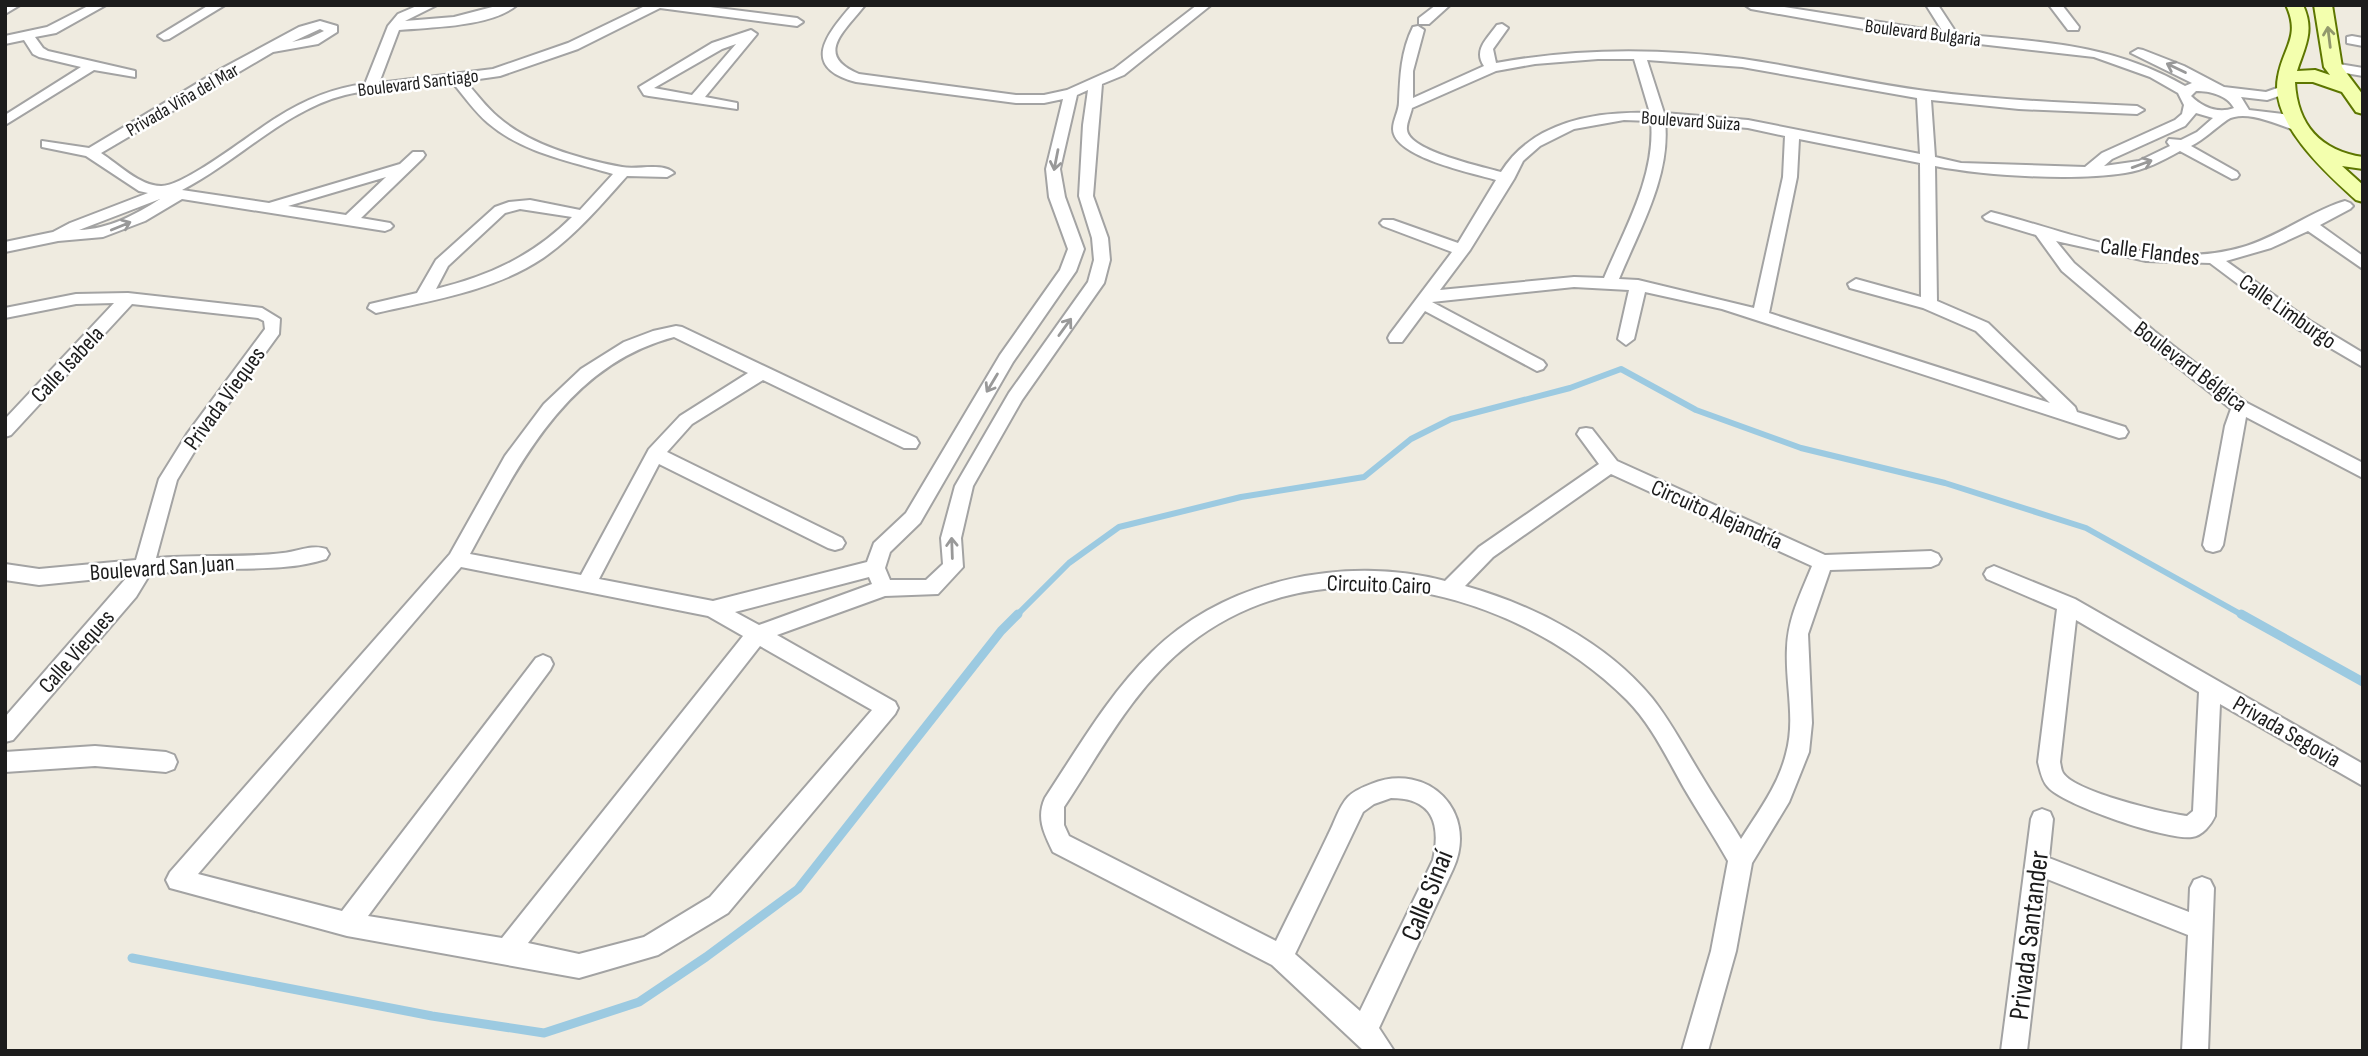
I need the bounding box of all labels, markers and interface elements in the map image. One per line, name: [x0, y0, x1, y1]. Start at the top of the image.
street label: Boulevard Bulgaria: [1864, 15, 1982, 52]
one-way arrow: [2322, 26, 2335, 49]
street label: Privada Viña del Mar: [122, 58, 244, 142]
one-way arrow: [2166, 61, 2187, 75]
street label: Boulevard Santiago: [356, 65, 480, 102]
street label: Boulevard Suiza: [1640, 107, 1741, 136]
one-way arrow: [1048, 148, 1062, 171]
one-way arrow: [2130, 157, 2152, 169]
one-way arrow: [110, 218, 131, 231]
street label: Calle Flandes: [2099, 232, 2201, 272]
street label: Calle Limburgo: [2233, 268, 2341, 356]
street label: Boulevard Bélgica: [2128, 315, 2253, 418]
one-way arrow: [1058, 318, 1072, 337]
street label: Calle Isabela: [25, 321, 110, 409]
street label: Privada Vieques: [178, 342, 272, 456]
one-way arrow: [985, 372, 998, 393]
street label: Circuito Alejandría: [1647, 474, 1787, 556]
one-way arrow: [945, 537, 959, 560]
street label: Boulevard San Juan: [89, 549, 235, 587]
street label: Circuito Cairo: [1326, 569, 1432, 601]
street label: Calle Vieques: [33, 604, 121, 699]
street label: Privada Segovia: [2228, 690, 2345, 774]
street label: Calle Sinaí: [1394, 845, 1461, 946]
street label: Privada Santander: [2003, 849, 2056, 1022]

